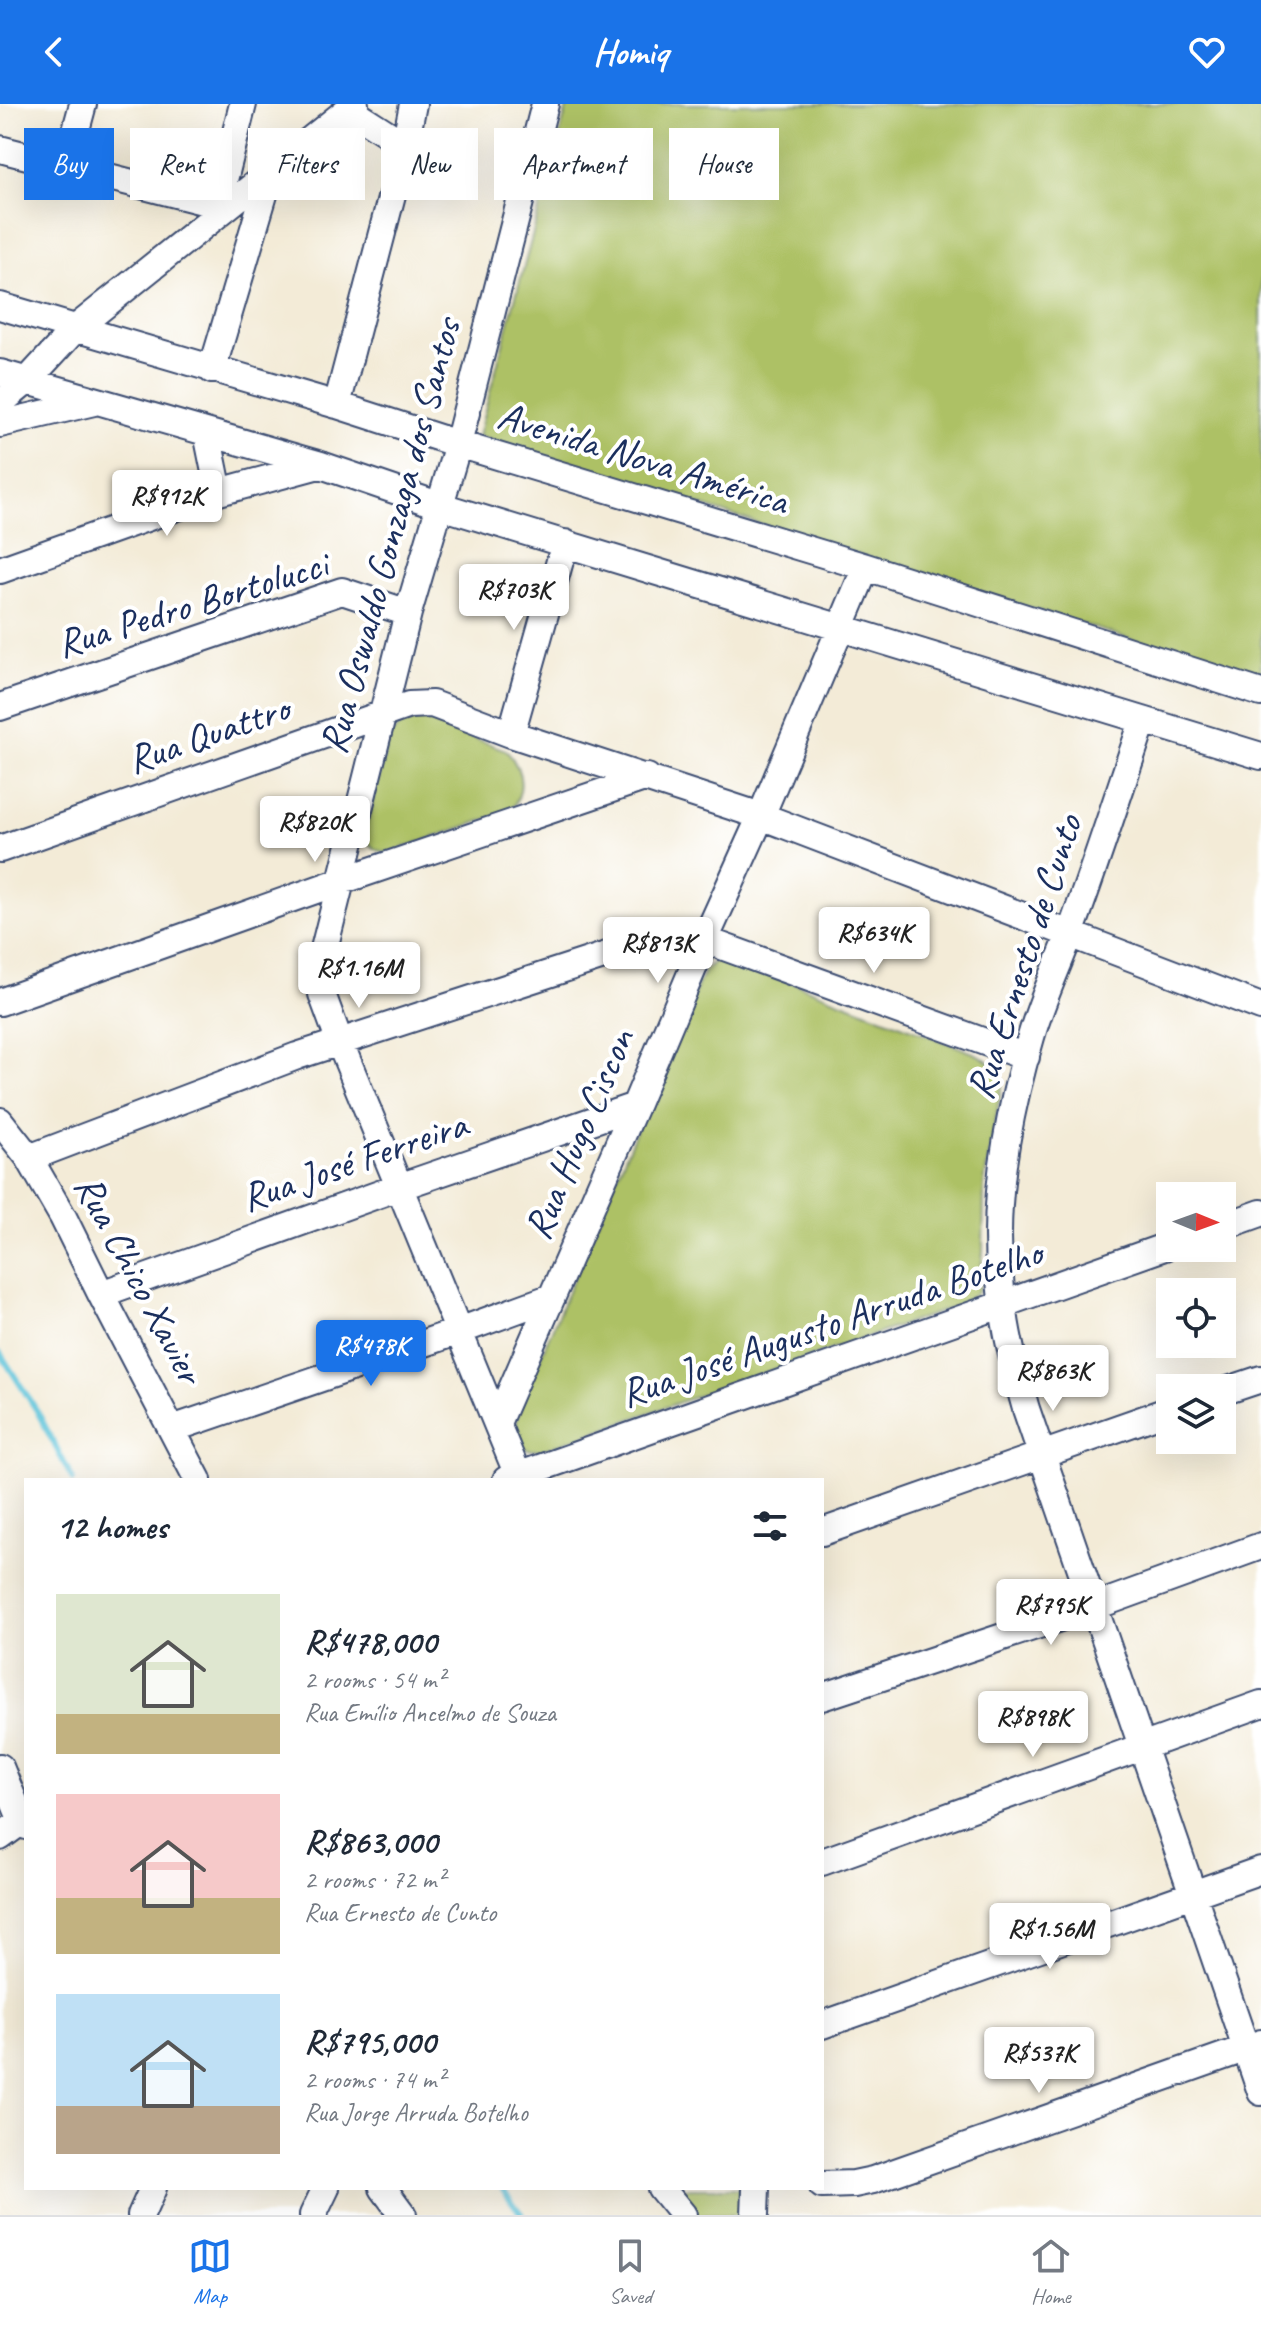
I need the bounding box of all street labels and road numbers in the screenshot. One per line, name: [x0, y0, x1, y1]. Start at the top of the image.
street label: Rua Oswaldo Gonzaga dos Santos: [308, 310, 473, 759]
street label: Avenida Nova América: [492, 390, 797, 527]
street label: Rua Pedro Bortolucci: [51, 538, 338, 669]
street label: Rua Quattro: [121, 682, 299, 785]
street label: Rua Ernesto de Cunto: [955, 807, 1094, 1105]
street label: Rua Hugo Ciscon: [512, 1020, 646, 1247]
street label: Rua José Ferreira: [235, 1098, 476, 1223]
street label: Rua Chico Xavier: [63, 1166, 217, 1395]
street label: Rua José Augusto Arruda Botelho: [614, 1226, 1052, 1419]

